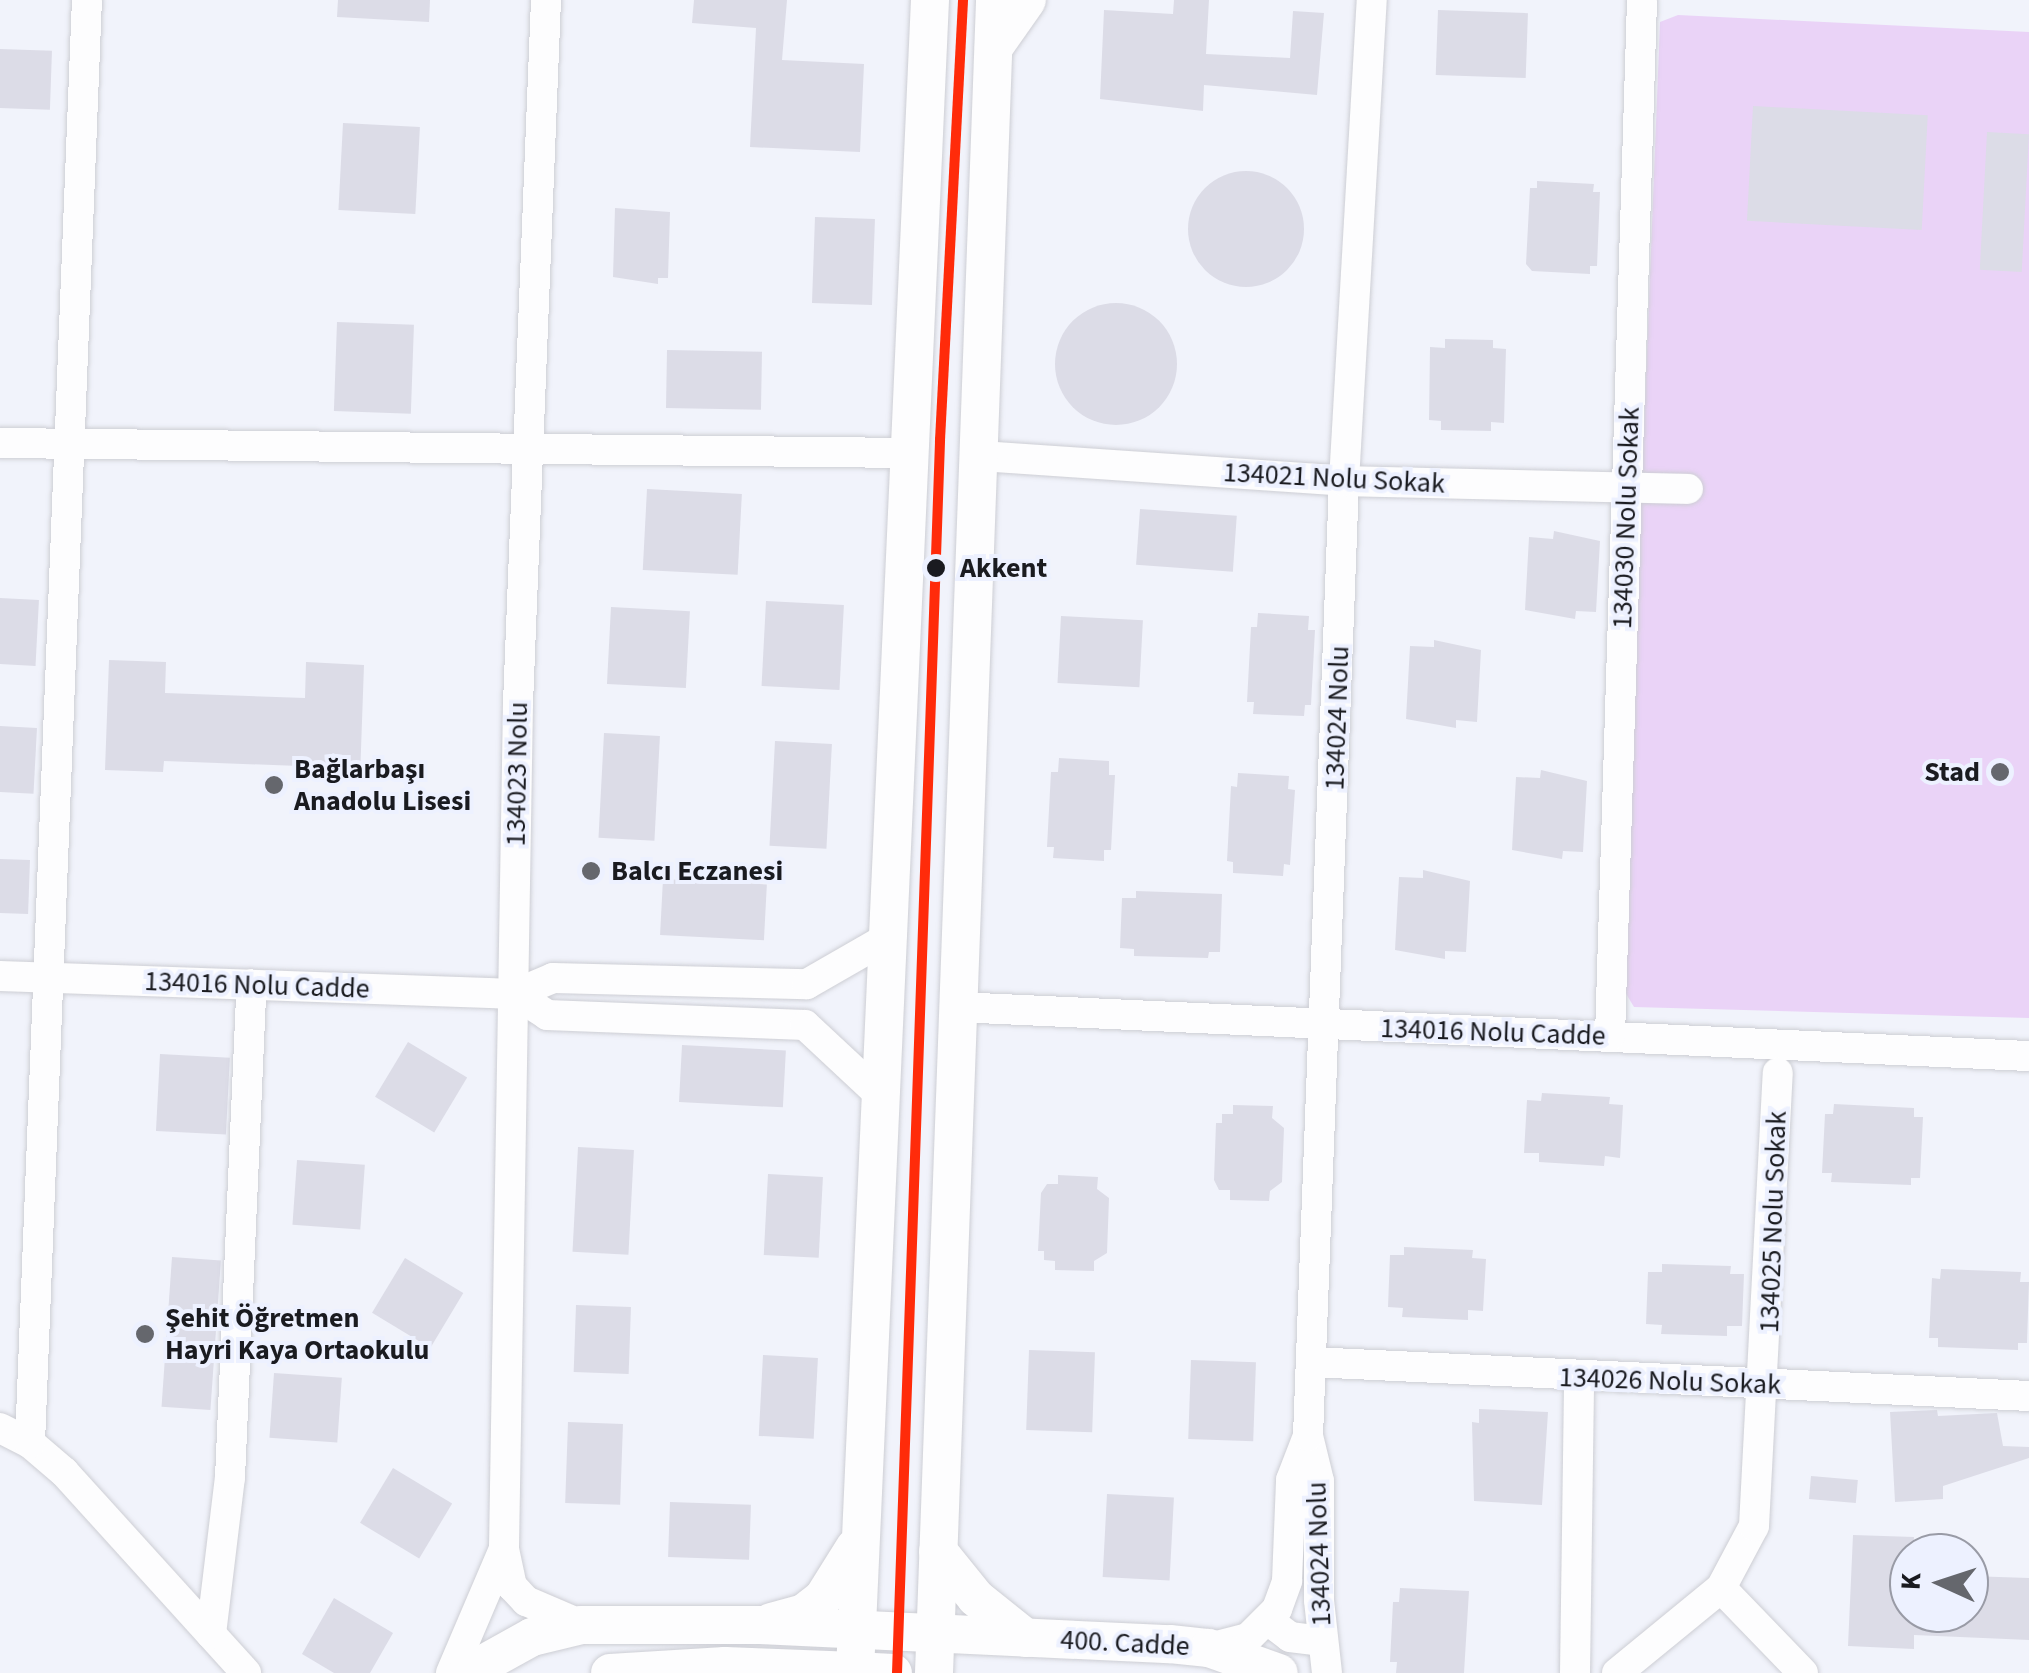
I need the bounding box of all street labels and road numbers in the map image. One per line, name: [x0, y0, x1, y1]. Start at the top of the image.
street label: 134030 Nolu Sokak: [1605, 406, 1647, 630]
street label: 134021 Nolu Sokak: [1222, 455, 1446, 501]
street label: 134024 Nolu: [1318, 645, 1356, 791]
street label: 134023 Nolu: [499, 701, 535, 847]
street label: 134016 Nolu Cadde: [144, 964, 370, 1006]
street label: 134016 Nolu Cadde: [1380, 1011, 1606, 1053]
street label: 134025 Nolu Sokak: [1752, 1110, 1794, 1334]
street label: 134026 Nolu Sokak: [1558, 1360, 1782, 1402]
street label: 134024 Nolu: [1300, 1481, 1338, 1627]
street label: 400. Cadde: [1060, 1623, 1190, 1663]

